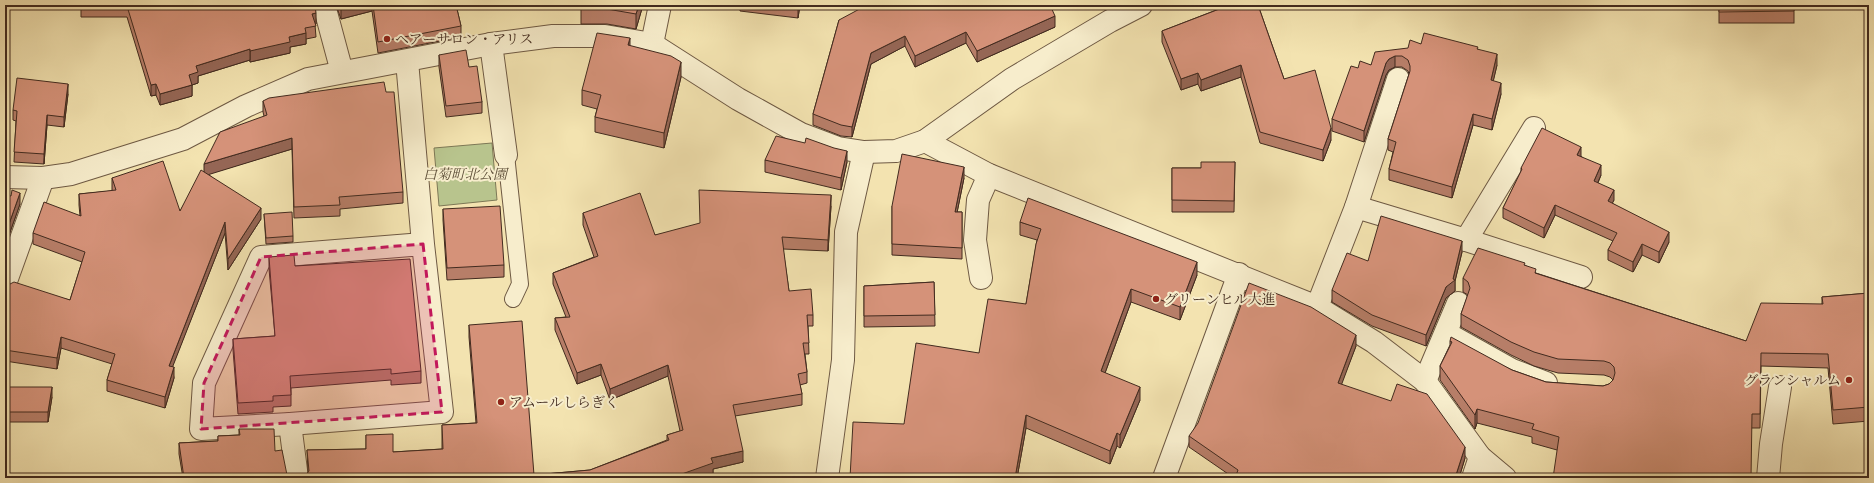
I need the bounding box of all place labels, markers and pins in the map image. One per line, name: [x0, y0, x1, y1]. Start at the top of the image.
place label: ヘアーサロン・アリス: [395, 31, 533, 48]
marker: ヘアーサロン・アリス: [382, 34, 392, 44]
place label: グリーンヒル大進: [1164, 291, 1276, 308]
marker: グリーンヒル大進: [1151, 294, 1161, 304]
place label: グランシャルム: [1744, 372, 1841, 389]
marker: グランシャルム: [1844, 375, 1854, 385]
place label: アムールしらぎく: [509, 394, 619, 411]
marker: アムールしらぎく: [496, 397, 506, 407]

